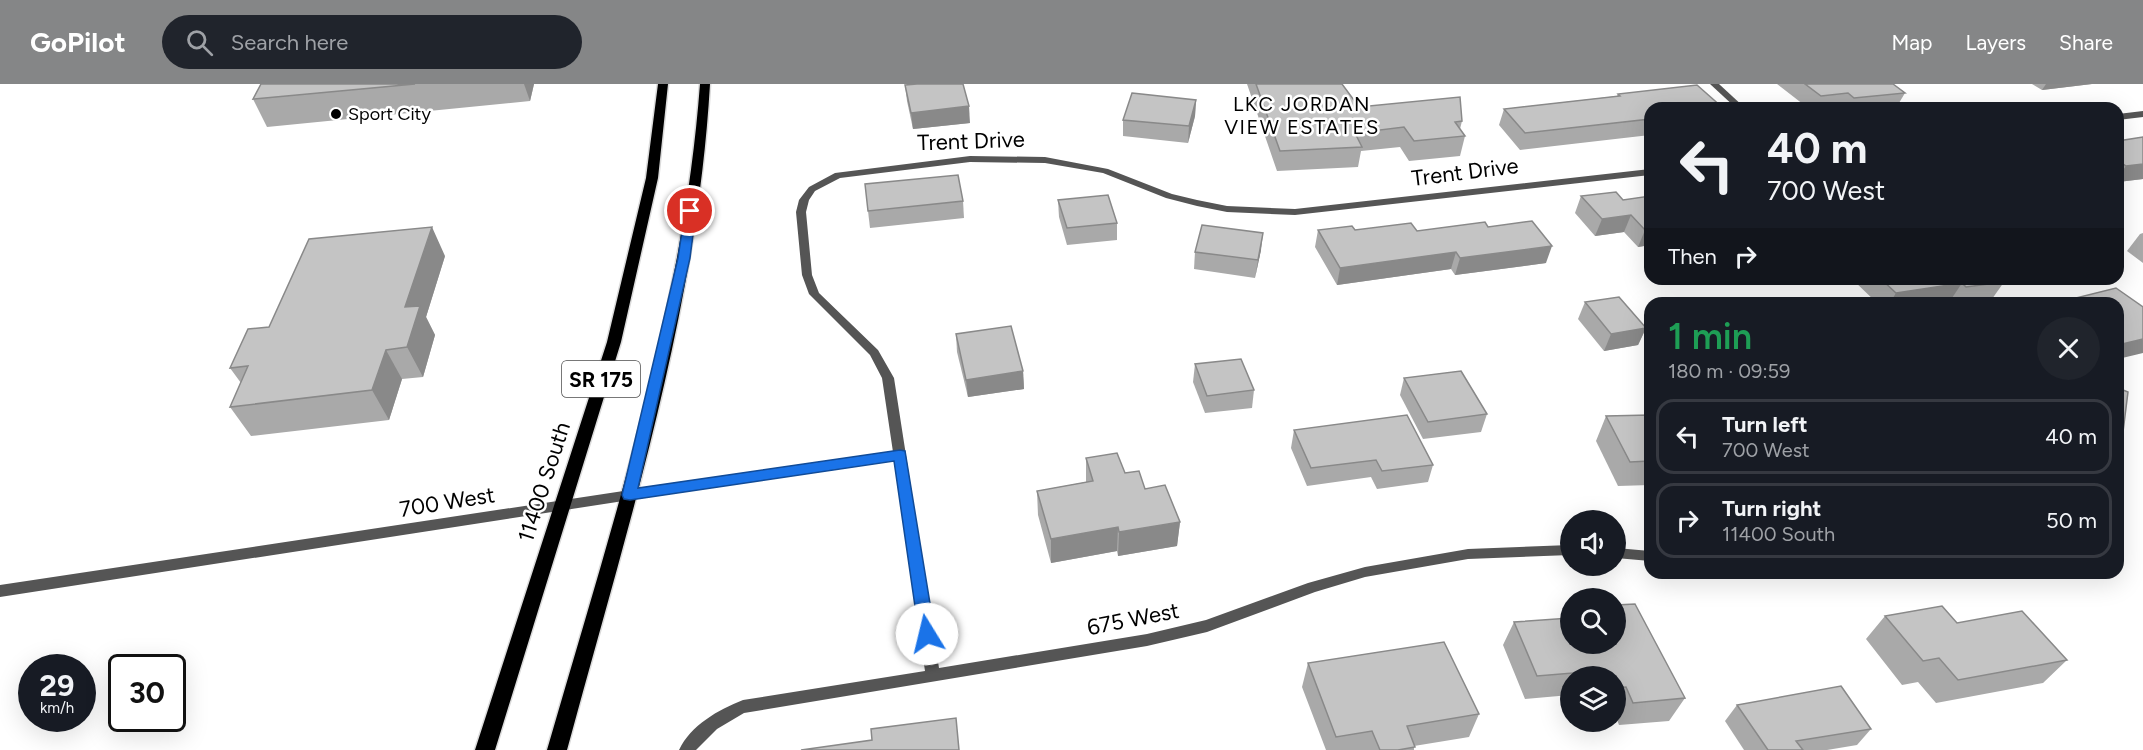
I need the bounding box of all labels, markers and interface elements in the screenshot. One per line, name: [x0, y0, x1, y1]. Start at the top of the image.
search box: [162, 15, 582, 69]
text: GoPilot: [30, 25, 126, 59]
icon: search: [183, 26, 216, 59]
text: Search here: [231, 29, 348, 56]
text: Map: [1892, 30, 1932, 55]
text: Layers: [1965, 30, 2026, 55]
text: Share: [2059, 30, 2113, 55]
district label: LKC JORDAN VIEW ESTATES: [1224, 92, 1380, 139]
place label: Sport City: [348, 103, 431, 125]
marker: Sport City: [329, 107, 343, 121]
text: 40 m: [1767, 123, 1867, 174]
street label: Trent Drive: [917, 126, 1025, 156]
icon: left: [1668, 126, 1746, 204]
street label: Trent Drive: [1410, 152, 1520, 192]
text: 700 West: [1767, 174, 1885, 207]
pin: [664, 185, 715, 236]
icon: arrive: [673, 194, 706, 227]
icon: right: [1729, 240, 1762, 273]
text: Then: [1668, 243, 1717, 270]
text: 1 min: [1668, 315, 1752, 358]
button: close: [2037, 317, 2100, 380]
text: 180 m · 09:59: [1668, 359, 1790, 383]
road number: SR 175: [562, 361, 640, 397]
text: Turn left: [1722, 411, 1808, 438]
street label: 11400 South: [512, 419, 576, 545]
icon: left: [1671, 420, 1704, 453]
text: 40 m: [2045, 423, 2097, 450]
text: 700 West: [1722, 438, 1810, 462]
street label: 700 West: [397, 481, 497, 523]
text: Turn right: [1722, 495, 1821, 522]
icon: right: [1671, 504, 1704, 537]
text: 50 m: [2046, 507, 2097, 534]
map controls: [1560, 510, 1626, 732]
button: sound: [1560, 510, 1626, 576]
text: 11400 South: [1722, 522, 1835, 546]
button: search: [1560, 588, 1626, 654]
street label: 675 West: [1085, 597, 1181, 641]
position arrow: [895, 602, 959, 666]
speed limit sign: 30: [108, 654, 186, 732]
button: layers: [1560, 666, 1626, 732]
text: 29: [40, 667, 74, 704]
text: km/h: [40, 699, 74, 717]

